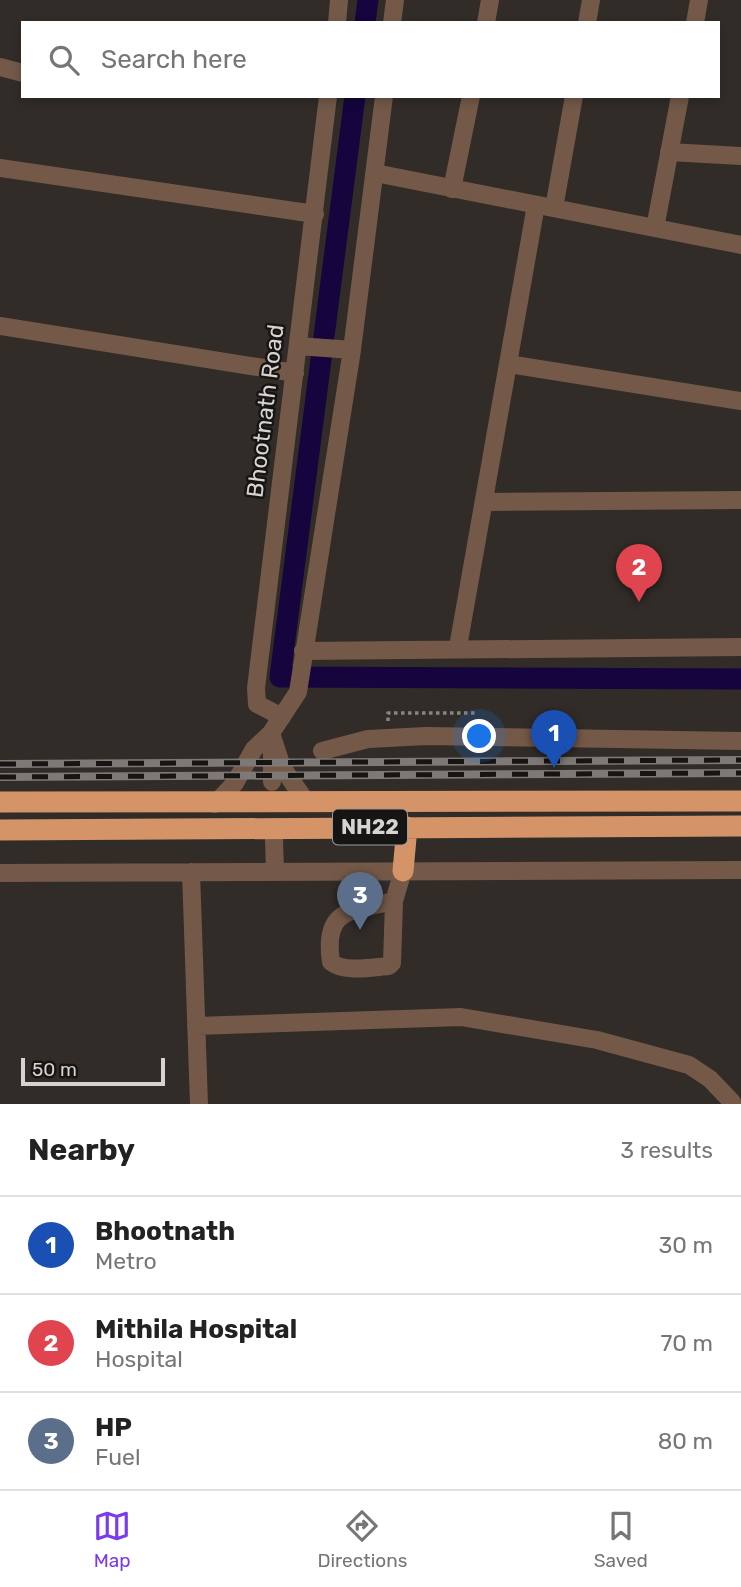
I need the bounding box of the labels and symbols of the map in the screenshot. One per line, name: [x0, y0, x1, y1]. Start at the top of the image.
street label: Bhootnath Road: [240, 323, 290, 499]
pin: 2: [616, 544, 662, 602]
pin: 1: [531, 710, 577, 768]
your location: [462, 719, 496, 753]
road number: NH22: [333, 810, 407, 844]
pin: 3: [337, 872, 383, 930]
scale bar: [21, 1055, 164, 1087]

